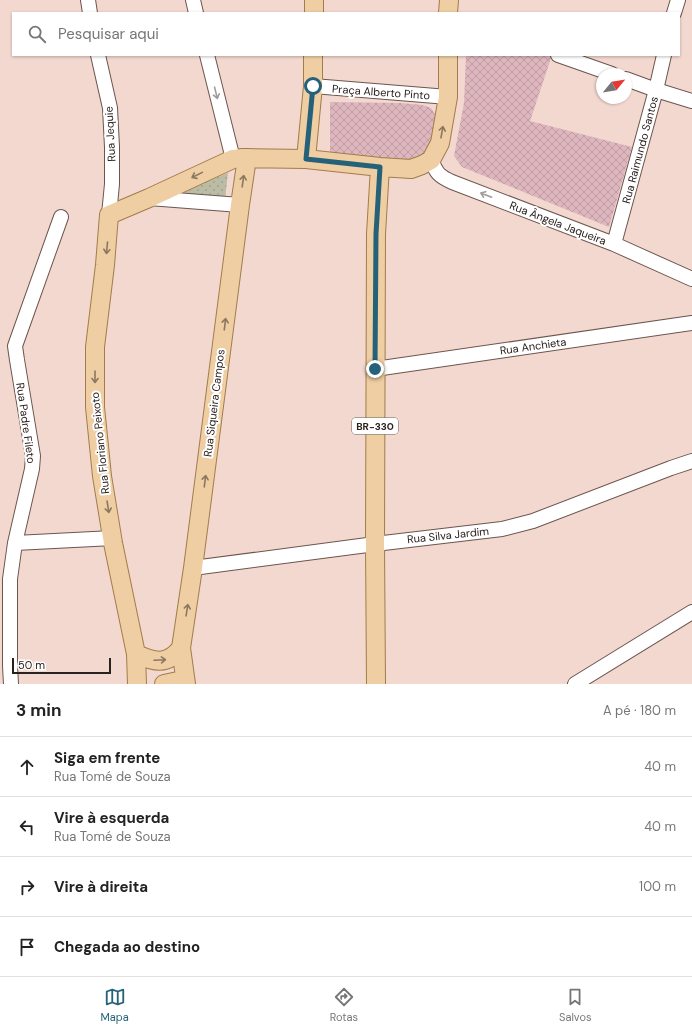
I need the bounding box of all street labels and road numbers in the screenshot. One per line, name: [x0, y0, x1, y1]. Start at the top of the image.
street label: Praça Alberto Pinto: [332, 82, 430, 102]
street label: Rua Raimundo Santos: [619, 95, 661, 205]
street label: Rua Jequie: [102, 106, 118, 162]
street label: Rua Ângela Jaqueira: [508, 198, 608, 248]
street label: Rua Anchieta: [499, 334, 567, 358]
street label: Rua Siqueira Campos: [200, 348, 228, 458]
street label: Rua Padre Fileto: [13, 382, 39, 464]
street label: Rua Floriano Peixoto: [88, 391, 112, 495]
road number: BR-330: [352, 418, 398, 434]
street label: Rua Silva Jardim: [406, 524, 490, 546]

